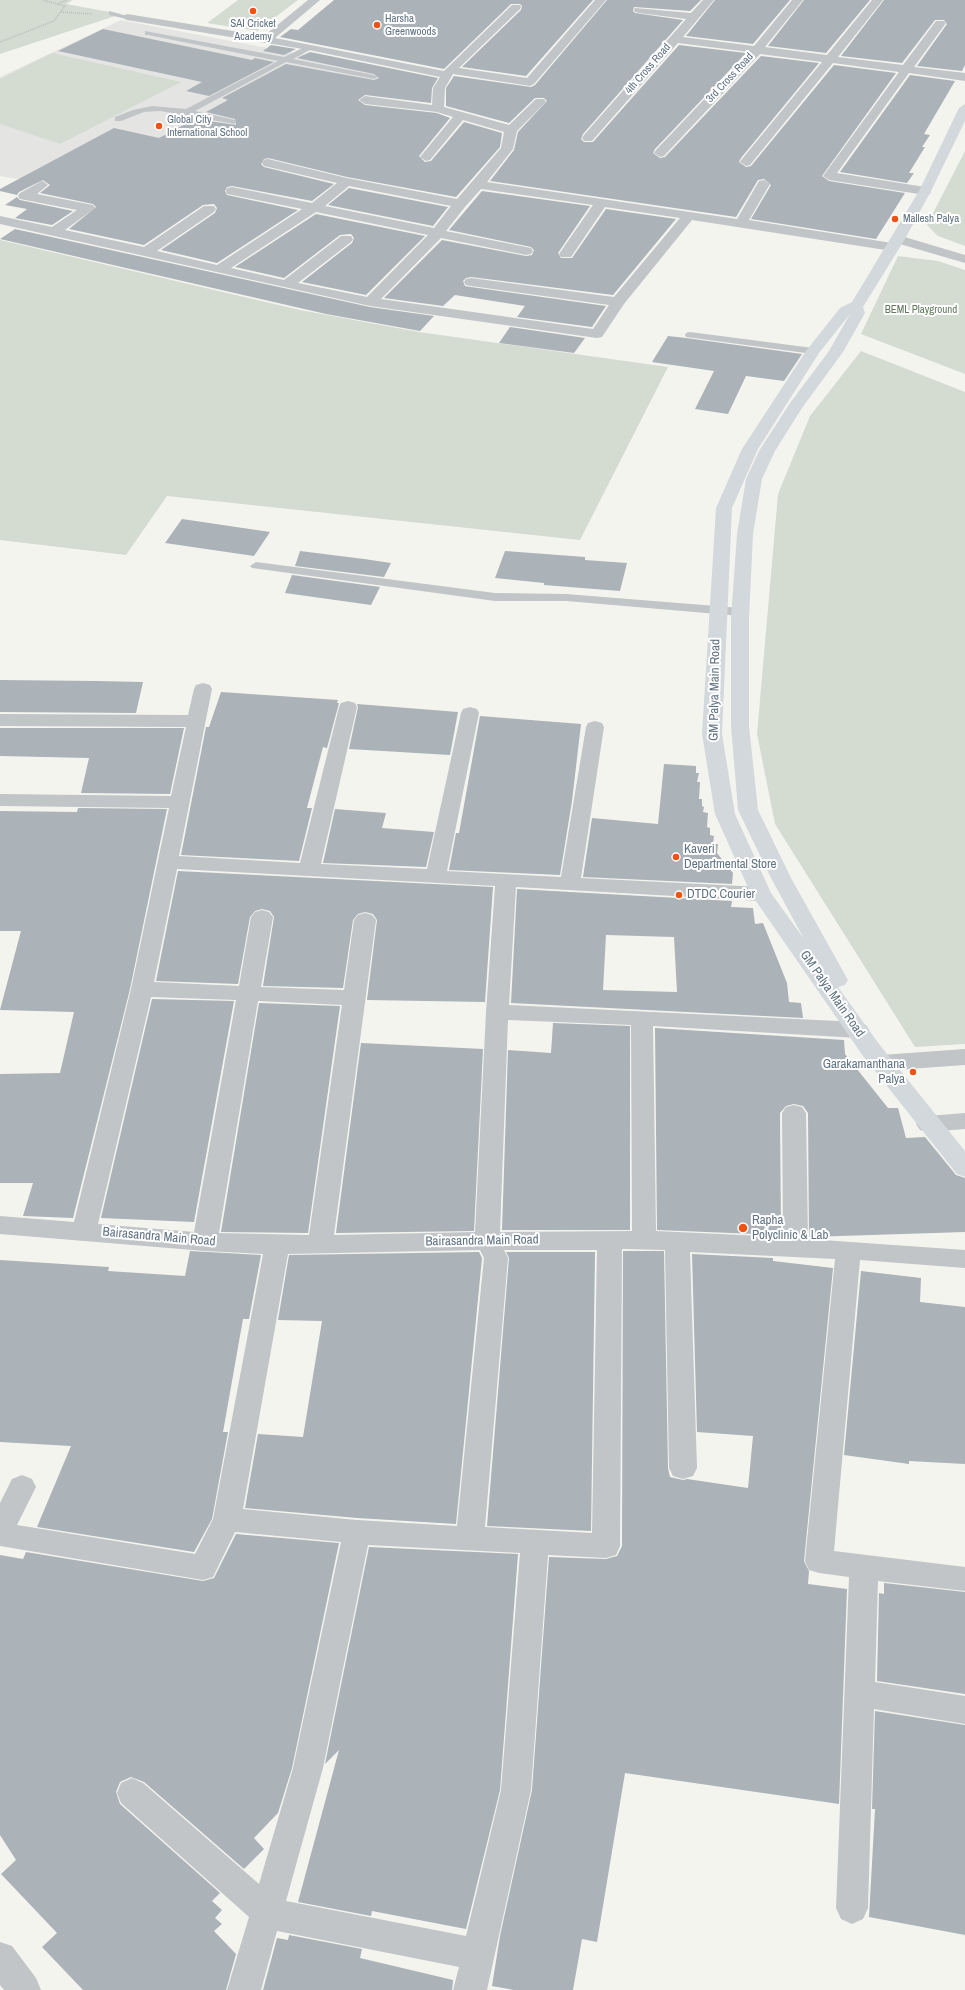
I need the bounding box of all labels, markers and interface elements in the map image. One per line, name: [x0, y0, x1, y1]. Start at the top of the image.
marker: SAI Cricket Academy: [248, 6, 258, 16]
place label: Harsha Greenwoods: [385, 12, 436, 38]
place label: SAI Cricket Academy: [230, 17, 276, 43]
marker: Harsha Greenwoods: [372, 20, 382, 30]
street label: 4th Cross Road: [622, 41, 674, 97]
street label: 3rd Cross Road: [704, 50, 756, 106]
place label: Global City International School: [167, 113, 247, 139]
marker: Global City International School: [154, 121, 164, 131]
place label: Mallesh Palya: [903, 212, 959, 226]
marker: Mallesh Palya: [890, 214, 900, 224]
park label: BEML Playground: [885, 303, 957, 317]
street label: GM Palya Main Road: [706, 639, 724, 741]
place label: Kaveri Departmental Store: [684, 842, 776, 873]
marker: Kaveri Departmental Store: [671, 852, 681, 862]
place label: DTDC Courier: [687, 887, 755, 903]
marker: DTDC Courier: [674, 890, 684, 900]
street label: GM Palya Main Road: [796, 948, 868, 1040]
place label: Garakamanthana Palya: [823, 1057, 905, 1088]
marker: Garakamanthana Palya: [908, 1067, 918, 1077]
place label: Rapha Polyclinic & Lab: [752, 1213, 828, 1244]
marker: Rapha Polyclinic & Lab: [737, 1222, 749, 1234]
street label: Bairasandra Main Road: [102, 1224, 216, 1250]
street label: Bairasandra Main Road: [425, 1232, 539, 1250]

